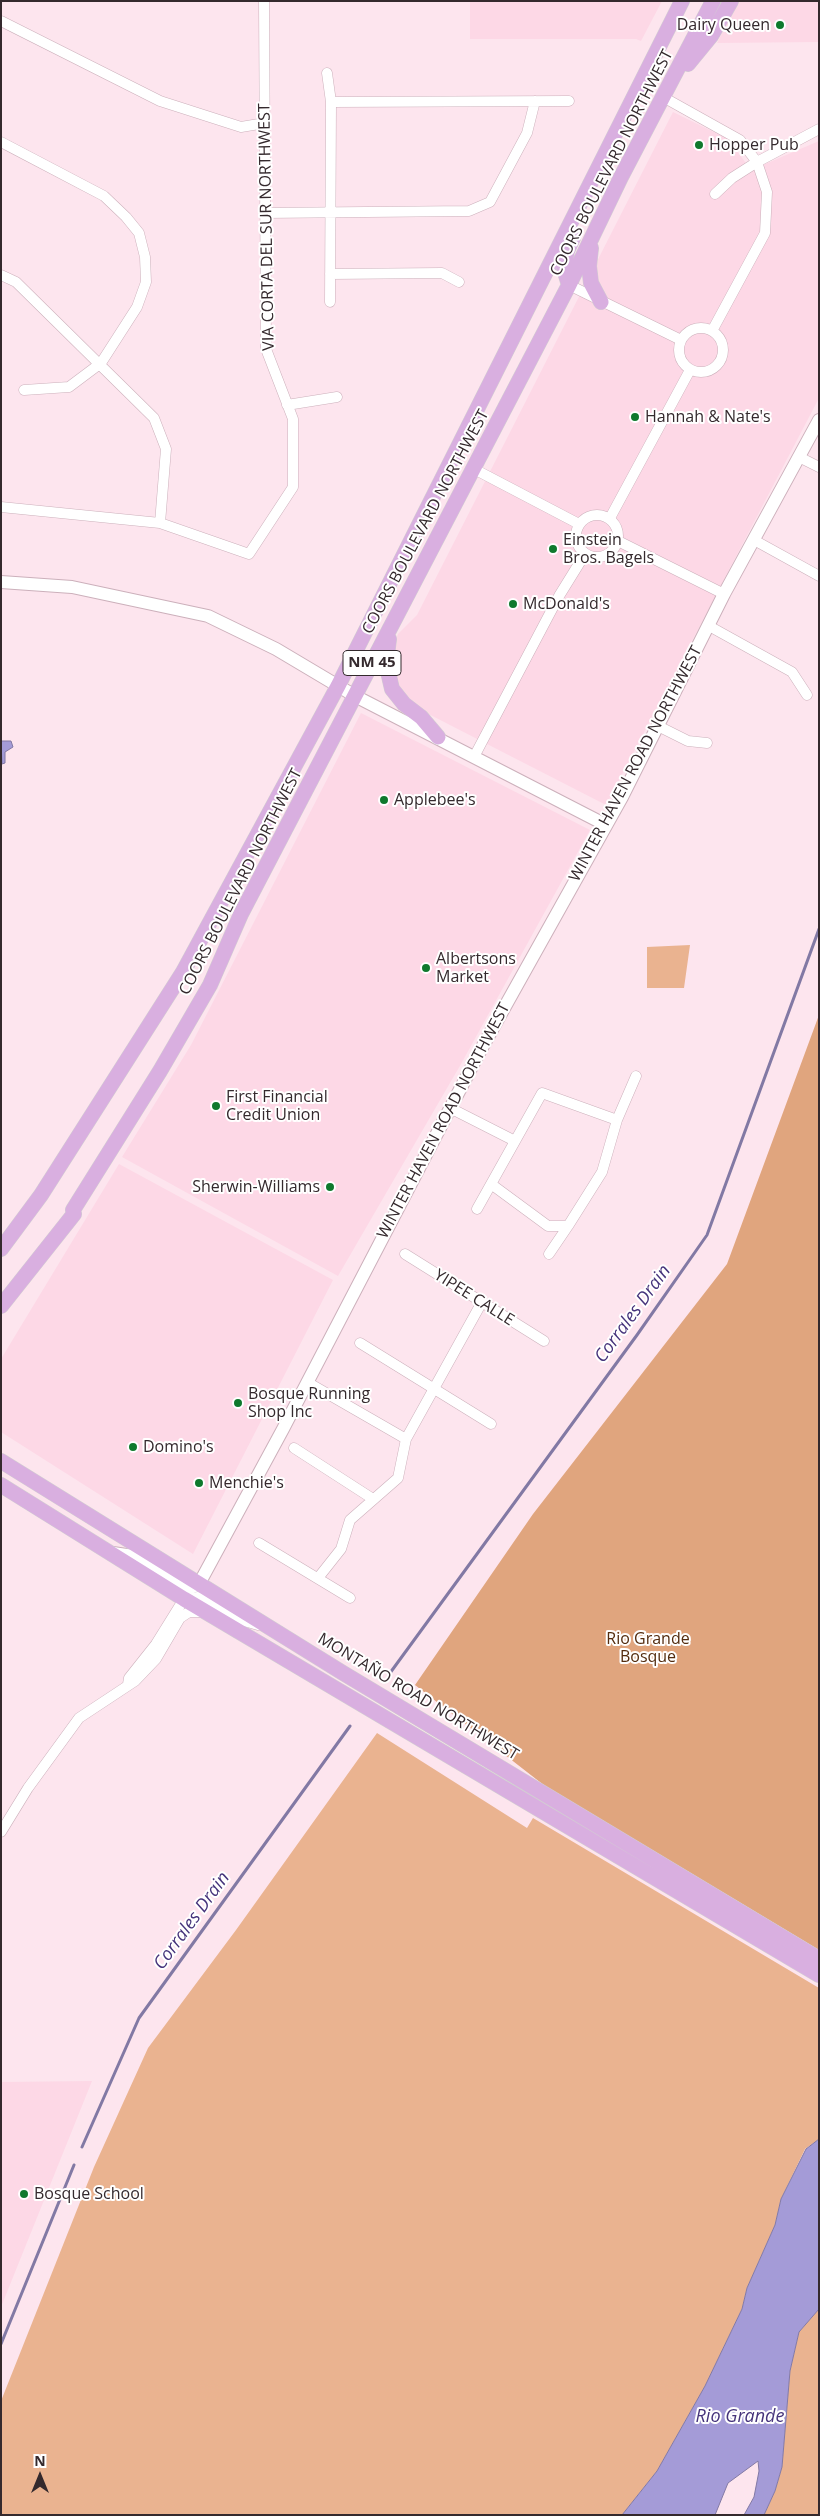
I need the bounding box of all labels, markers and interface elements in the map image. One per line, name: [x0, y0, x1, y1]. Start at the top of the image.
place label: Dairy Queen: [677, 15, 770, 35]
marker: Dairy Queen: [774, 19, 786, 31]
street label: COORS BOULEVARD NORTHWEST: [546, 47, 678, 279]
street label: VIA CORTA DEL SUR NORTHWEST: [255, 103, 279, 351]
place label: Hopper Pub: [709, 135, 799, 155]
marker: Hopper Pub: [693, 139, 705, 151]
street label: COORS BOULEVARD NORTHWEST: [359, 407, 493, 637]
place label: Hannah & Nate's: [645, 407, 771, 427]
marker: Hannah & Nate's: [629, 411, 641, 423]
place label: Einstein Bros. Bagels: [563, 530, 654, 568]
marker: Einstein Bros. Bagels: [547, 543, 559, 555]
place label: McDonald's: [523, 594, 610, 614]
marker: McDonald's: [507, 598, 519, 610]
street label: WINTER HAVEN ROAD NORTHWEST: [566, 643, 706, 885]
road number: NM 45: [343, 650, 401, 676]
street label: COORS BOULEVARD NORTHWEST: [175, 766, 307, 998]
place label: Applebee's: [394, 790, 476, 810]
marker: Applebee's: [378, 794, 390, 806]
place label: Albertsons Market: [436, 949, 516, 987]
marker: Albertsons Market: [420, 962, 432, 974]
street label: WINTER HAVEN ROAD NORTHWEST: [374, 1000, 514, 1242]
place label: First Financial Credit Union: [226, 1087, 328, 1125]
marker: First Financial Credit Union: [210, 1100, 222, 1112]
place label: Sherwin-Williams: [192, 1177, 320, 1197]
marker: Sherwin-Williams: [324, 1181, 336, 1193]
water label: Corrales Drain: [590, 1261, 676, 1367]
street label: YIPEE CALLE: [430, 1266, 518, 1330]
place label: Bosque Running Shop Inc: [248, 1384, 370, 1422]
marker: Bosque Running Shop Inc: [232, 1397, 244, 1409]
place label: Domino's: [143, 1437, 214, 1457]
marker: Domino's: [127, 1441, 139, 1453]
place label: Menchie's: [209, 1473, 284, 1493]
marker: Menchie's: [193, 1477, 205, 1489]
street label: MONTAÑO ROAD NORTHWEST: [314, 1629, 522, 1765]
park label: Rio Grande Bosque: [606, 1629, 690, 1667]
water label: Corrales Drain: [149, 1868, 235, 1974]
place label: Bosque School: [34, 2184, 144, 2204]
marker: Bosque School: [18, 2188, 30, 2200]
water label: Rio Grande: [696, 2406, 784, 2428]
north arrow: [15, 2451, 65, 2501]
text: N: [34, 2451, 46, 2470]

